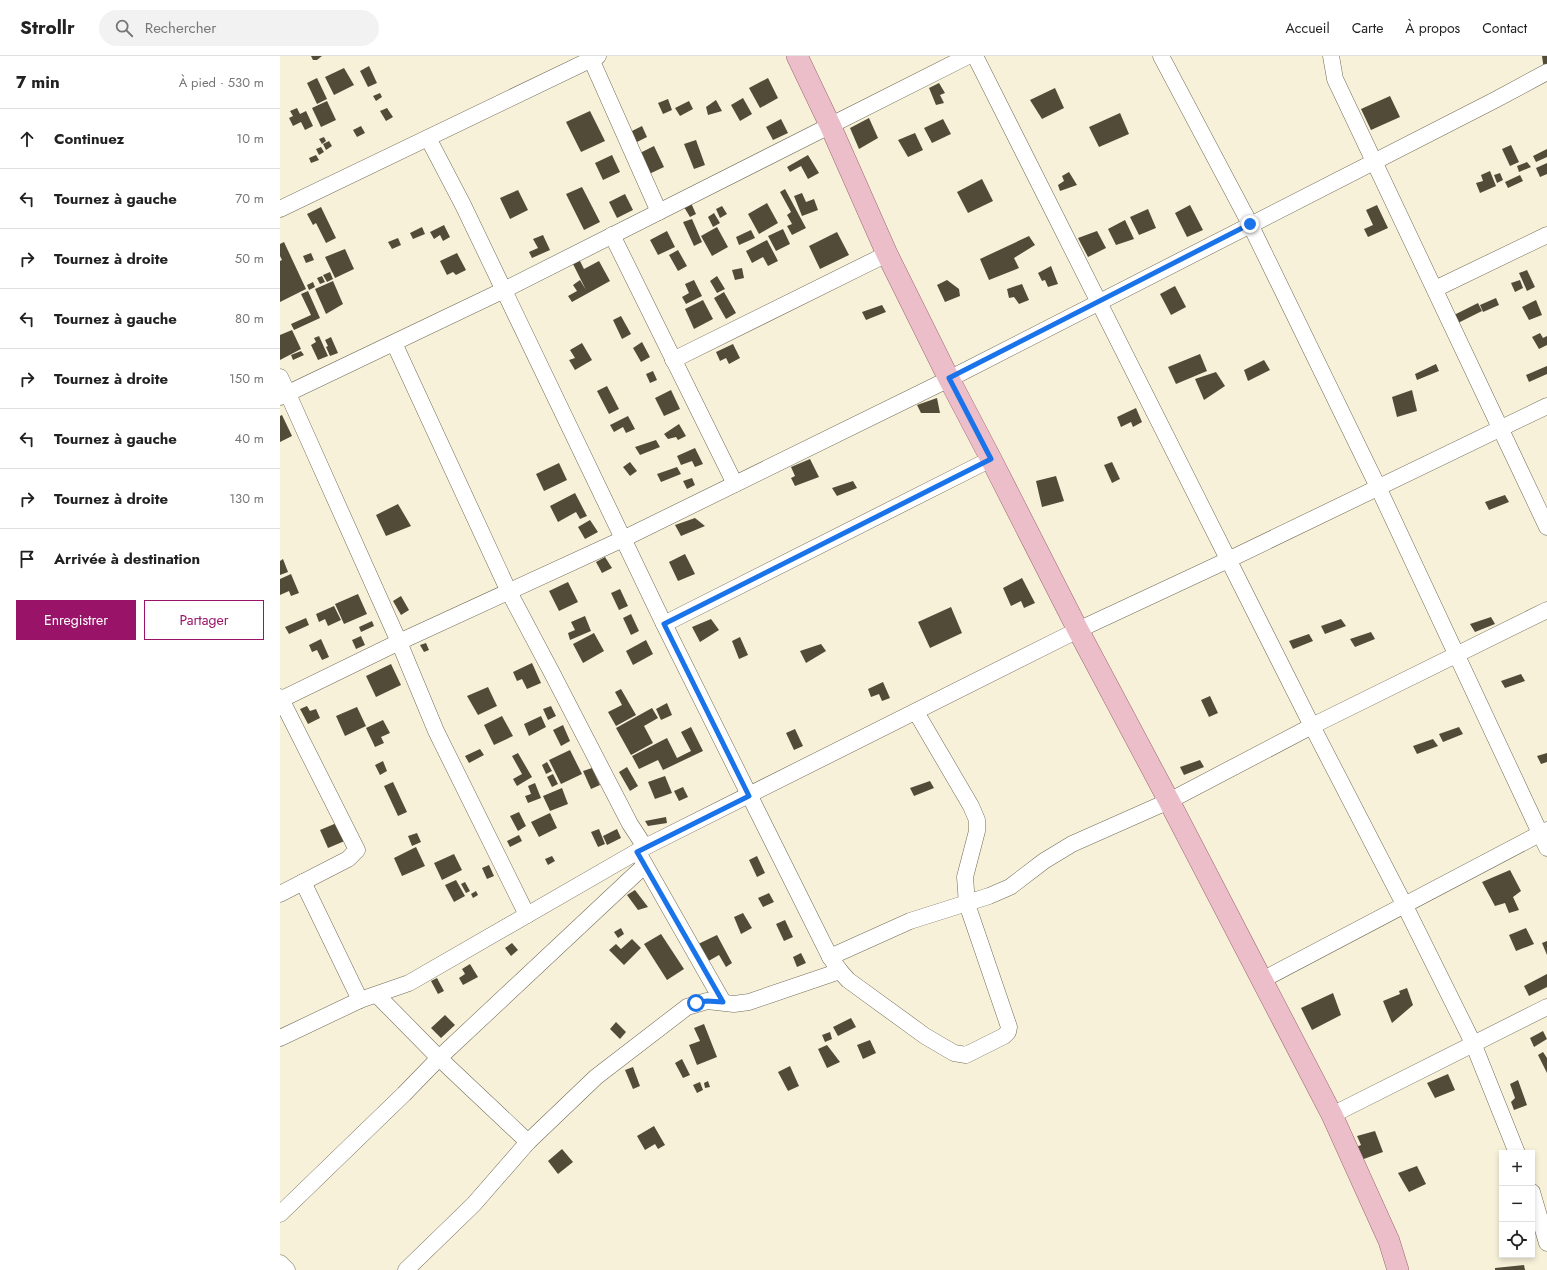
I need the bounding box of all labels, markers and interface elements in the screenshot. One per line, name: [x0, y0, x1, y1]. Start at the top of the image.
search box: [99, 10, 379, 46]
text: Strollr: [20, 14, 75, 41]
icon: search: [113, 17, 135, 39]
text: Rechercher: [145, 17, 216, 39]
text: Accueil: [1286, 18, 1330, 38]
text: Carte: [1352, 18, 1383, 38]
text: À propos: [1405, 18, 1460, 38]
text: Contact: [1482, 18, 1527, 38]
text: 7 min: [16, 70, 60, 94]
text: À pied · 530 m: [179, 73, 264, 92]
icon: ahead: [16, 128, 38, 150]
text: Continuez: [54, 128, 124, 150]
text: 10 m: [236, 129, 264, 148]
icon: left: [16, 188, 38, 210]
text: Tournez à gauche: [54, 188, 177, 210]
text: 70 m: [235, 189, 264, 208]
route end: [1241, 215, 1259, 233]
icon: right: [16, 248, 38, 270]
text: Tournez à droite: [54, 248, 168, 270]
text: 50 m: [235, 249, 264, 268]
icon: left: [16, 308, 38, 330]
text: Tournez à gauche: [54, 308, 177, 330]
text: 80 m: [235, 309, 264, 328]
icon: right: [16, 368, 38, 390]
text: Tournez à droite: [54, 368, 168, 390]
text: 150 m: [229, 369, 264, 388]
icon: left: [16, 428, 38, 450]
text: Tournez à gauche: [54, 428, 177, 450]
text: 40 m: [235, 429, 264, 448]
icon: right: [16, 488, 38, 510]
text: Tournez à droite: [54, 488, 168, 510]
text: 130 m: [229, 489, 264, 508]
icon: arrive: [16, 548, 38, 570]
text: Arrivée à destination: [54, 548, 200, 570]
button: Enregistrer: [16, 600, 136, 640]
button: Partager: [144, 600, 264, 640]
route start: [687, 994, 705, 1012]
map controls: [1499, 1150, 1535, 1258]
button: +: [1499, 1150, 1535, 1186]
button: −: [1499, 1186, 1535, 1222]
button: locate: [1499, 1222, 1535, 1258]

